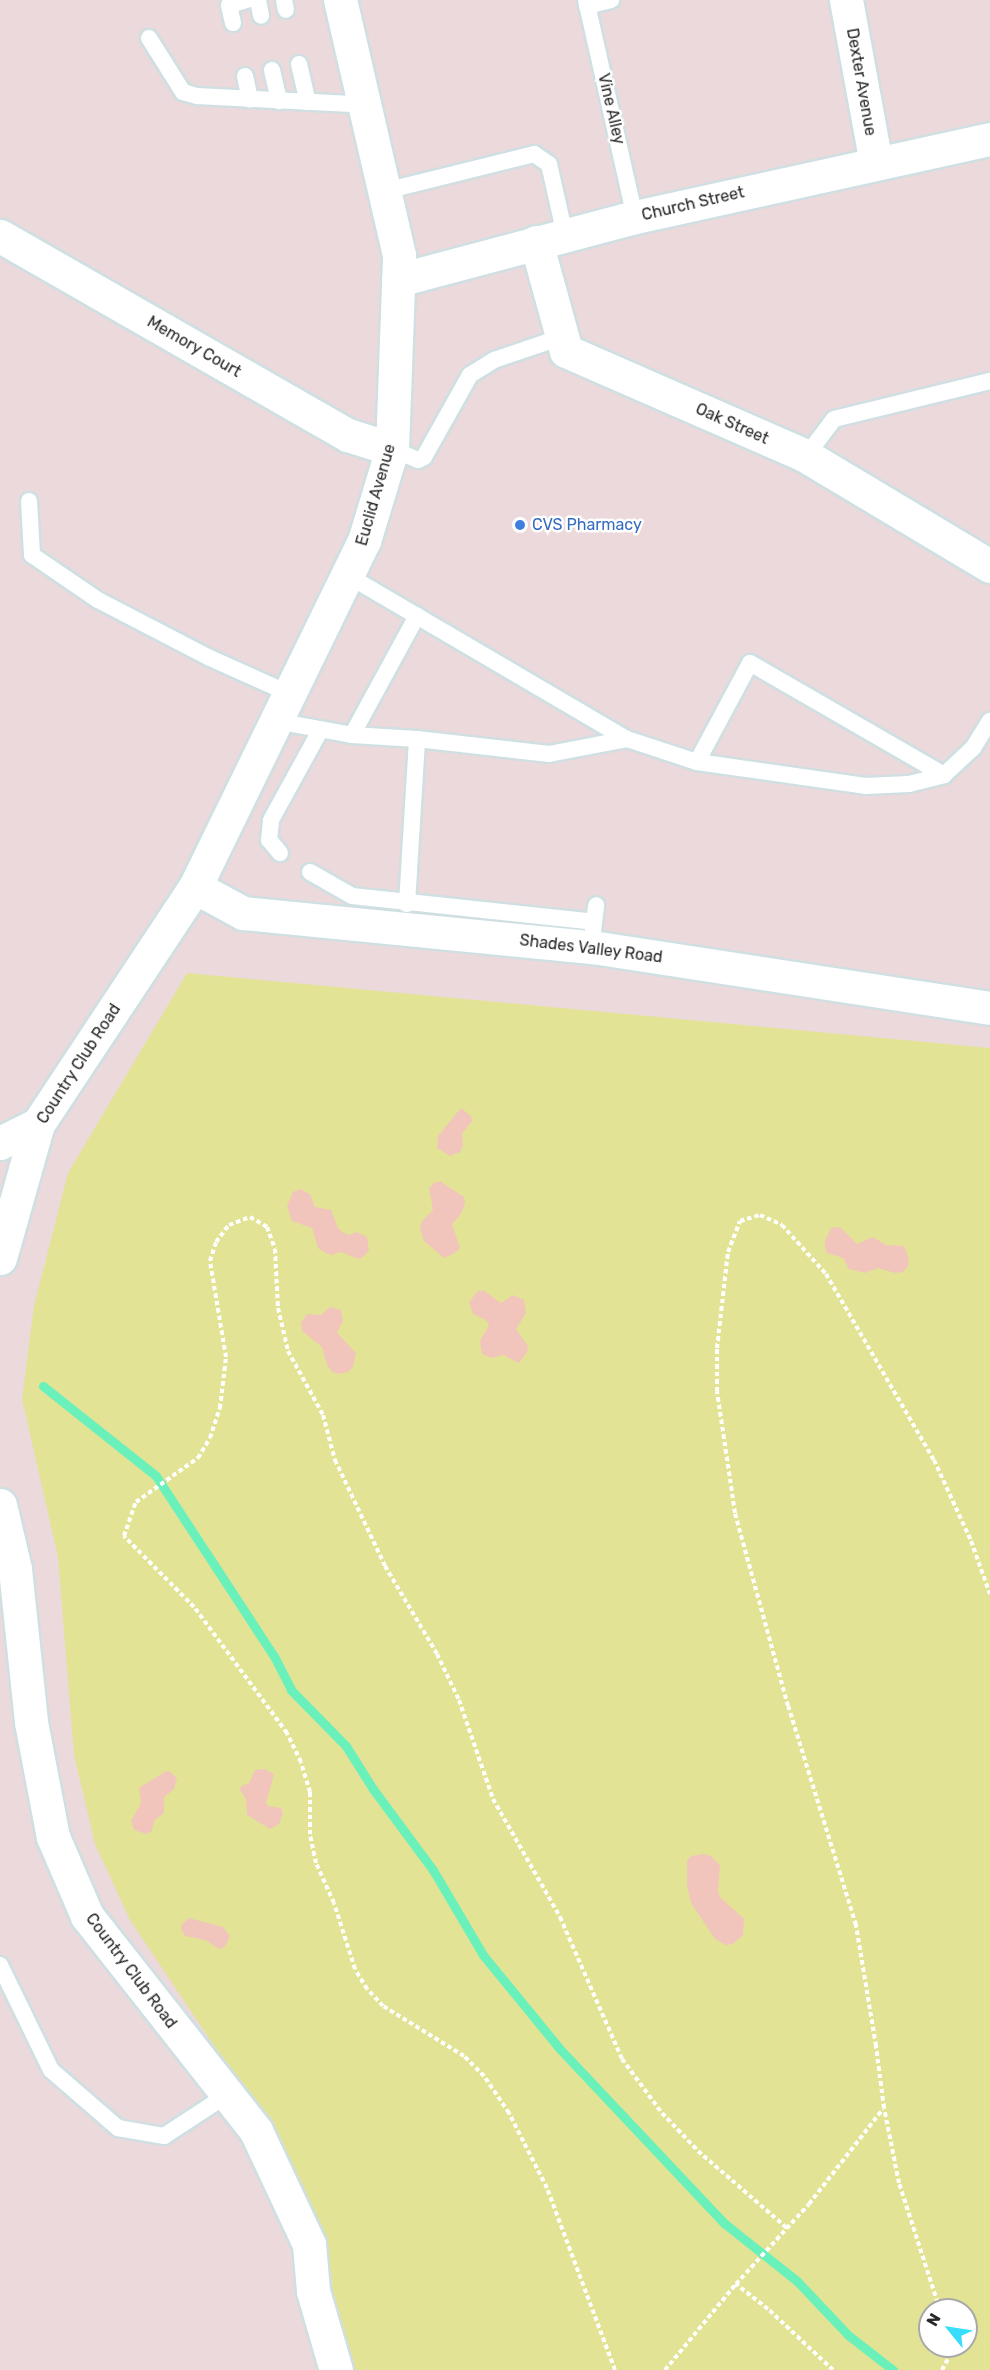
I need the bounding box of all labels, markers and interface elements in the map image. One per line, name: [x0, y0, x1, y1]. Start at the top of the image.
street label: Dexter Avenue: [842, 26, 880, 138]
street label: Vine Alley: [593, 71, 629, 147]
street label: Church Street: [640, 183, 746, 225]
street label: Memory Court: [143, 312, 245, 382]
street label: Oak Street: [692, 399, 772, 449]
street label: Euclid Avenue: [352, 442, 400, 548]
place label: CVS Pharmacy: [532, 515, 642, 535]
marker: CVS Pharmacy: [513, 518, 527, 532]
street label: Shades Valley Road: [518, 931, 664, 967]
street label: Country Club Road: [33, 1000, 125, 1128]
street label: Country Club Road: [81, 1909, 181, 2033]
north arrow: [918, 2298, 978, 2358]
text: N: [923, 2310, 945, 2329]

